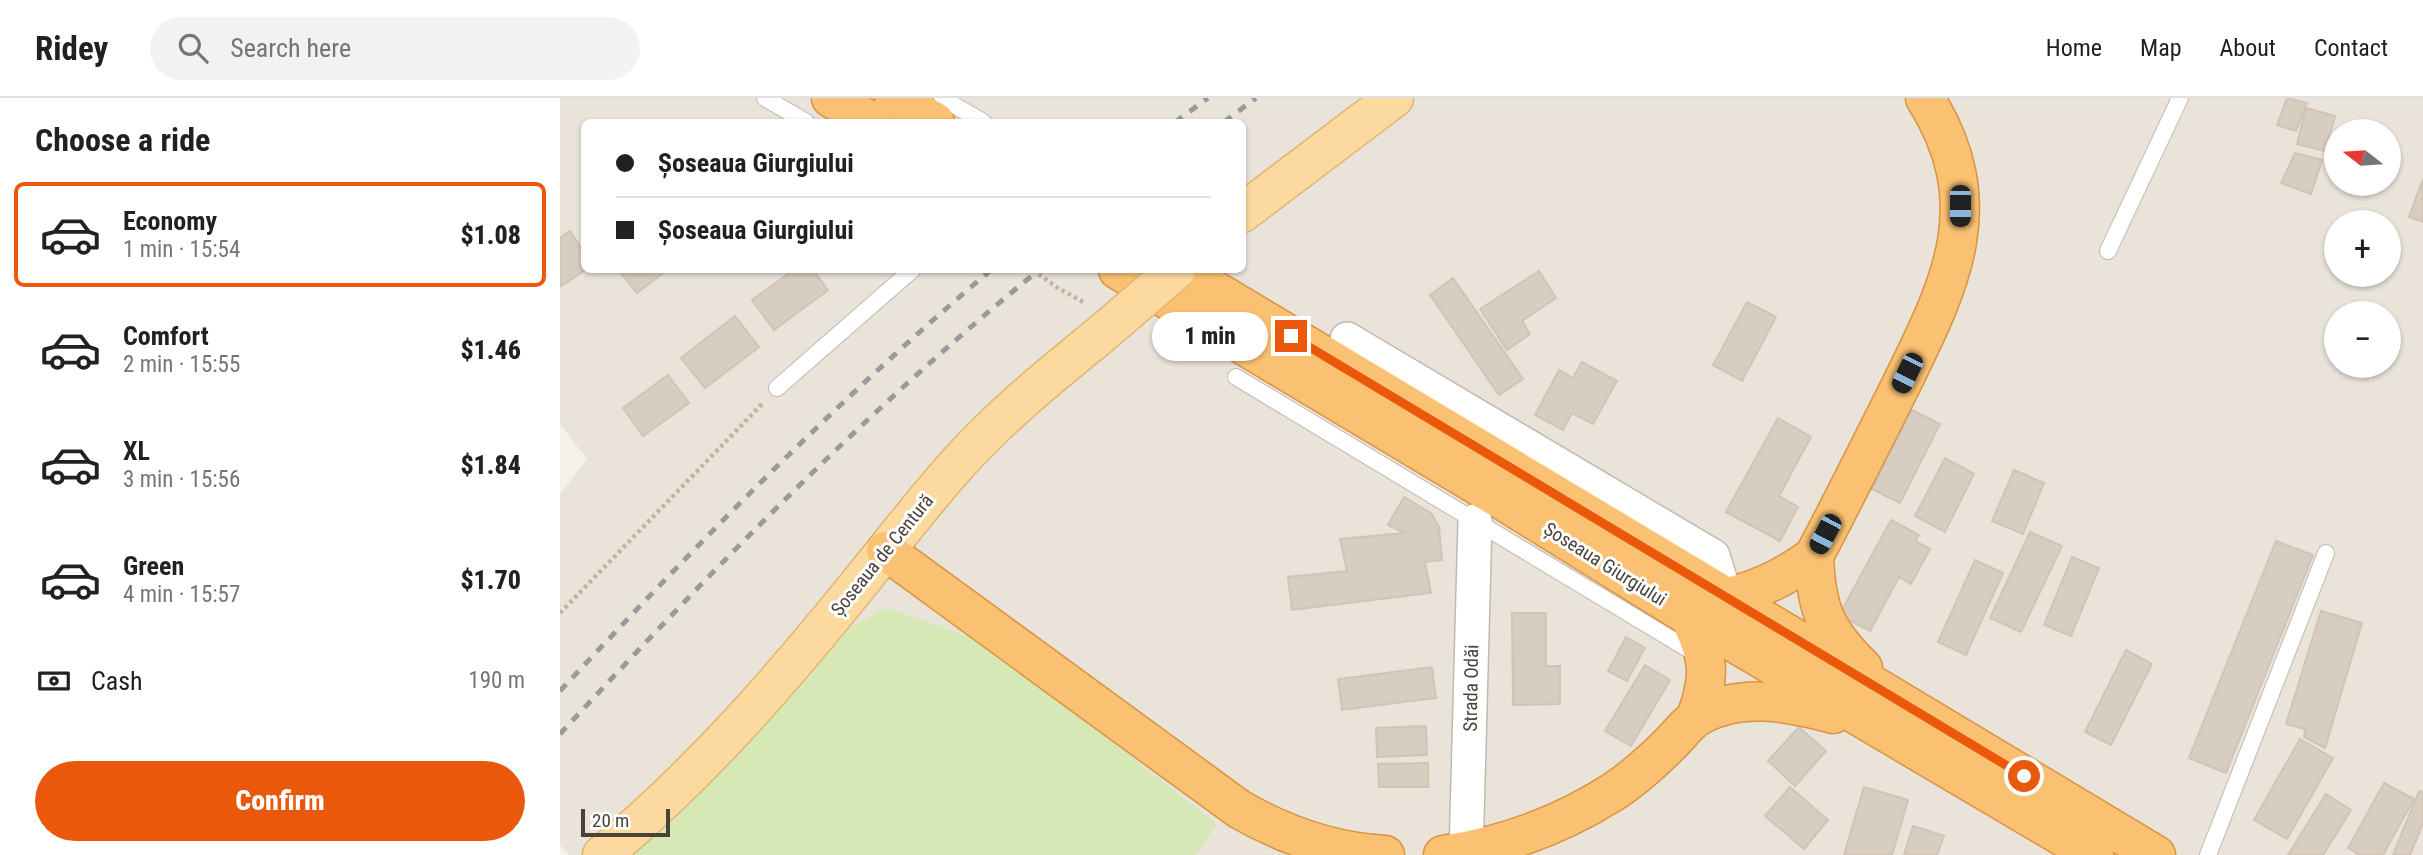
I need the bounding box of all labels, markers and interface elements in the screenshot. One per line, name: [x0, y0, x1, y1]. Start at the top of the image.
search box: [150, 17, 640, 80]
text: Ridey: [35, 29, 108, 68]
icon: search: [174, 29, 212, 67]
text: Search here: [230, 33, 351, 63]
text: Home: [2046, 34, 2102, 62]
text: Map: [2140, 34, 2182, 62]
text: About: [2220, 34, 2276, 62]
text: Contact: [2314, 34, 2388, 62]
north arrow: [2324, 119, 2401, 196]
map controls: [2324, 119, 2401, 378]
text: Choose a ride: [35, 121, 210, 159]
text: Șoseaua Giurgiului: [658, 148, 854, 178]
car: [1950, 185, 1971, 227]
icon: car: [39, 203, 102, 266]
text: Economy: [123, 206, 217, 236]
button: +: [2324, 210, 2401, 287]
text: Șoseaua Giurgiului: [658, 215, 854, 245]
text: $1.08: [460, 220, 521, 250]
text: 1 min · 15:54: [123, 236, 240, 263]
button: −: [2324, 301, 2401, 378]
callout: 1 min: [1151, 312, 1266, 360]
icon: car: [39, 318, 102, 381]
route end: [1275, 320, 1307, 352]
text: Comfort: [123, 321, 209, 351]
text: 1 min: [1184, 323, 1236, 350]
text: $1.46: [460, 335, 521, 365]
car: [1889, 350, 1926, 396]
text: 2 min · 15:55: [123, 351, 240, 378]
icon: car: [39, 433, 102, 496]
text: XL: [123, 436, 150, 466]
text: $1.84: [460, 450, 521, 480]
text: 3 min · 15:56: [123, 466, 240, 493]
street label: Șoseaua de Centură: [826, 490, 938, 620]
car: [1806, 511, 1845, 557]
street label: Șoseaua Giurgiului: [1540, 517, 1670, 611]
icon: car: [39, 548, 102, 611]
text: Green: [123, 551, 184, 581]
text: $1.70: [460, 565, 521, 595]
text: 4 min · 15:57: [123, 581, 240, 608]
street label: Strada Odăi: [1459, 644, 1483, 732]
icon: cash: [35, 662, 73, 700]
text: Cash: [91, 666, 143, 696]
text: 190 m: [468, 667, 525, 694]
route start: [2008, 760, 2040, 792]
button: Confirm: [35, 761, 525, 841]
scale bar: [581, 806, 670, 838]
text: 20 m: [592, 809, 629, 832]

